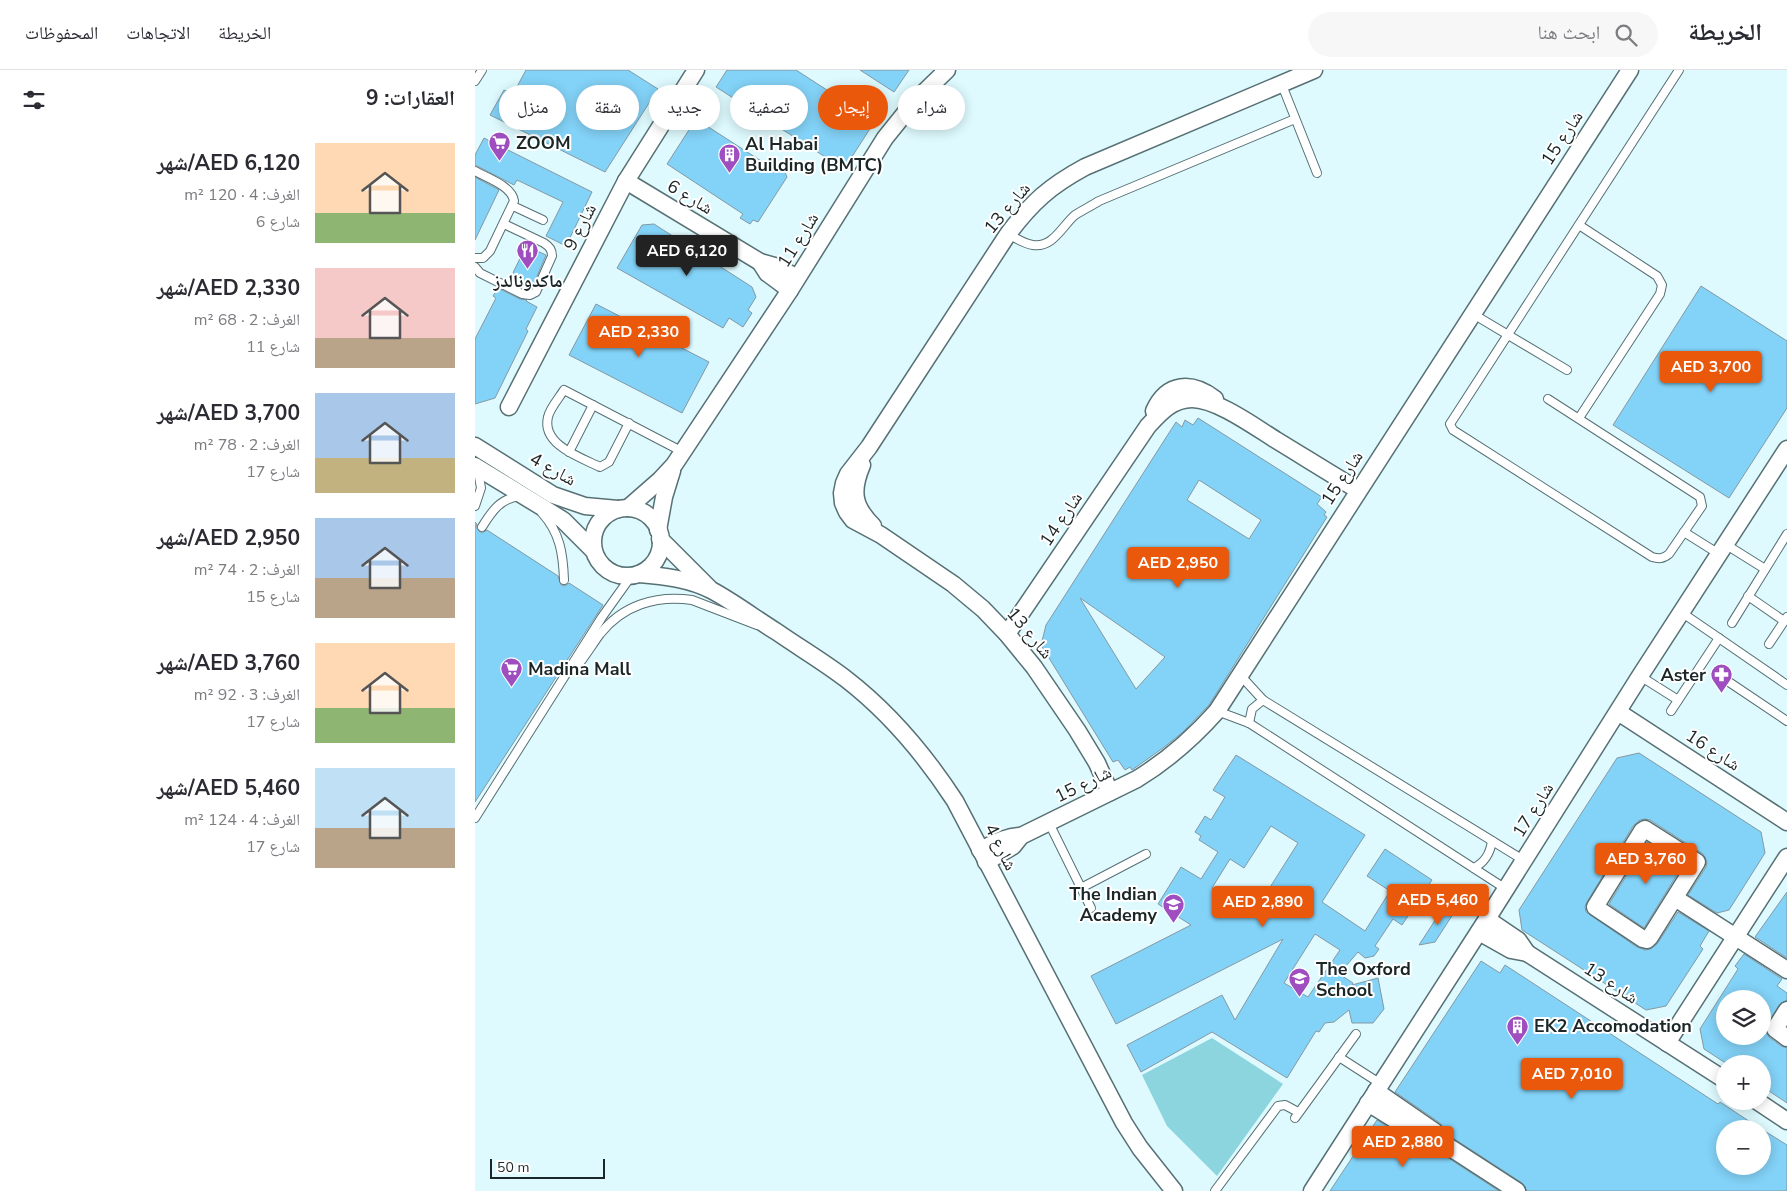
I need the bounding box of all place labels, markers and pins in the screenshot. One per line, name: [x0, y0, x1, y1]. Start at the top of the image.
supermarket icon: ZOOM: [488, 131, 512, 162]
place label: ZOOM: [516, 131, 571, 155]
place label: Al Habai Building (BMTC): [745, 132, 883, 177]
building icon: Al Habai Building (BMTC): [717, 142, 741, 173]
pin: AED 6,120: [630, 234, 744, 277]
restaurant icon: ماكدونالدز: [516, 239, 540, 270]
place label: ماكدونالدز: [493, 269, 562, 293]
pin: AED 2,330: [582, 316, 696, 358]
pin: AED 3,700: [1654, 350, 1768, 393]
pin: AED 2,950: [1121, 546, 1235, 589]
supermarket icon: Madina Mall: [500, 657, 524, 688]
place label: Madina Mall: [528, 657, 631, 681]
place label: Aster: [1660, 663, 1706, 687]
pharmacy icon: Aster: [1710, 663, 1734, 694]
pin: AED 3,760: [1589, 842, 1703, 885]
place label: The Indian Academy: [1069, 882, 1158, 927]
pin: AED 5,460: [1381, 884, 1495, 926]
pin: AED 2,890: [1206, 886, 1320, 928]
school or university icon: The Indian Academy: [1161, 892, 1185, 923]
place label: The Oxford School: [1316, 957, 1411, 1002]
school or university icon: The Oxford School: [1288, 967, 1312, 998]
building icon: EK2 Accomodation: [1506, 1014, 1530, 1045]
place label: EK2 Accomodation: [1534, 1014, 1692, 1038]
pin: AED 7,010: [1515, 1058, 1629, 1100]
pin: AED 2,880: [1346, 1126, 1460, 1168]

